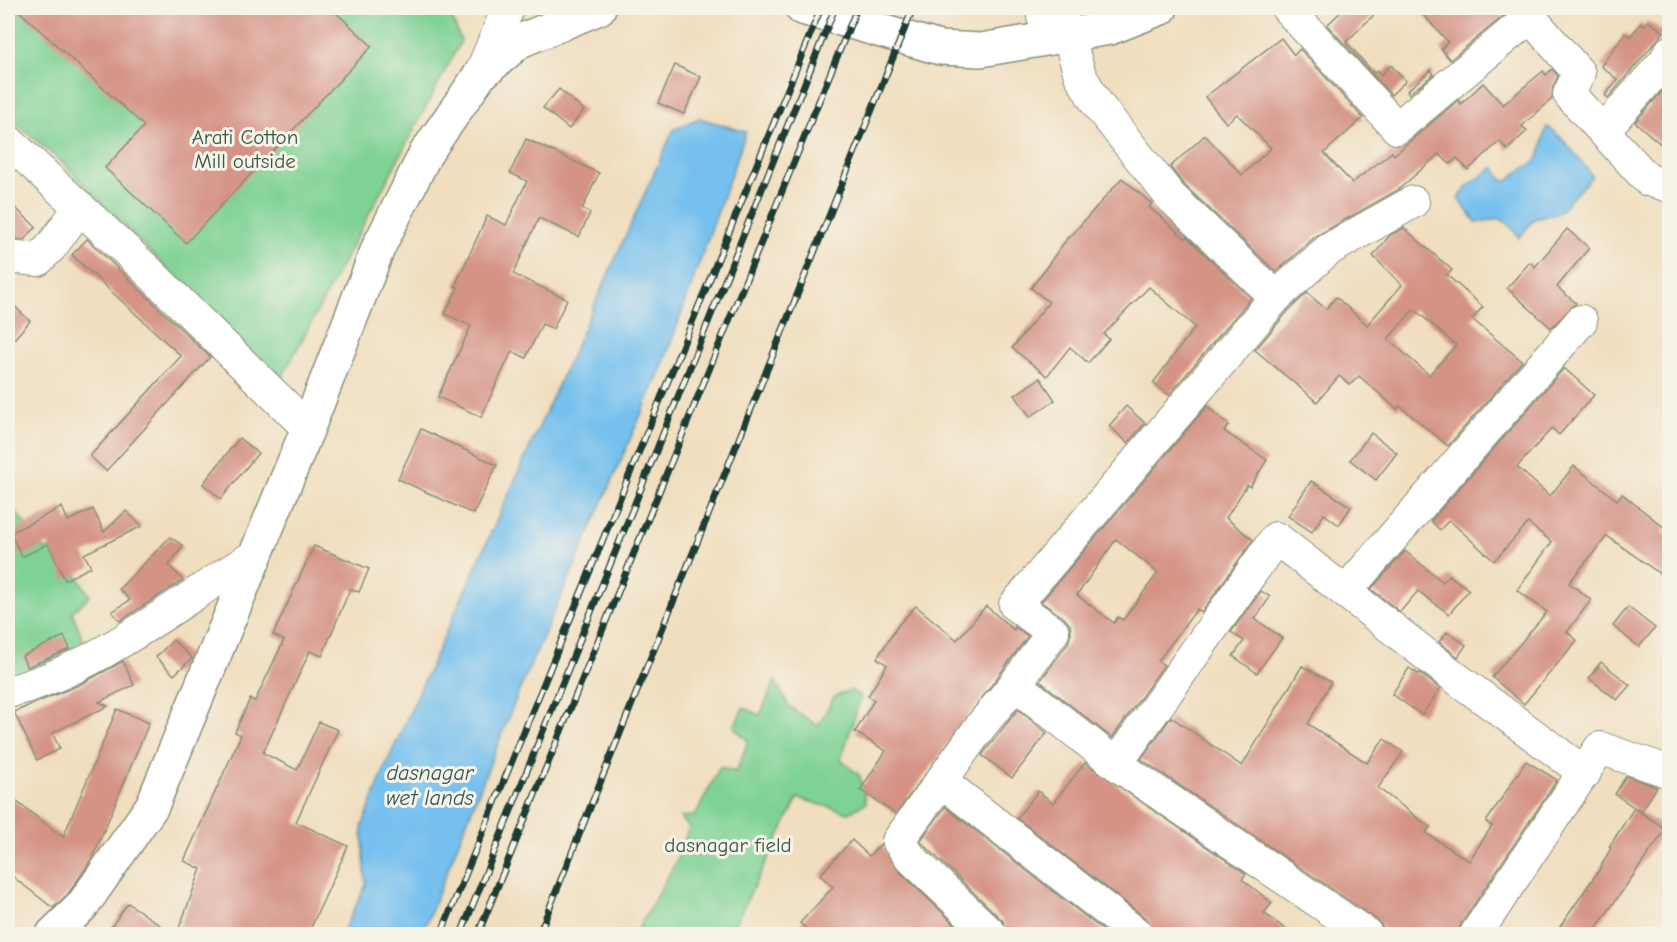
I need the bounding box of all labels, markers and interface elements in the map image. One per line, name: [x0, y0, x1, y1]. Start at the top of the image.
park label: Arati Cotton Mill outside: [192, 125, 298, 173]
water label: dasnagar wet lands: [386, 760, 475, 811]
park label: dasnagar field: [664, 833, 792, 857]

